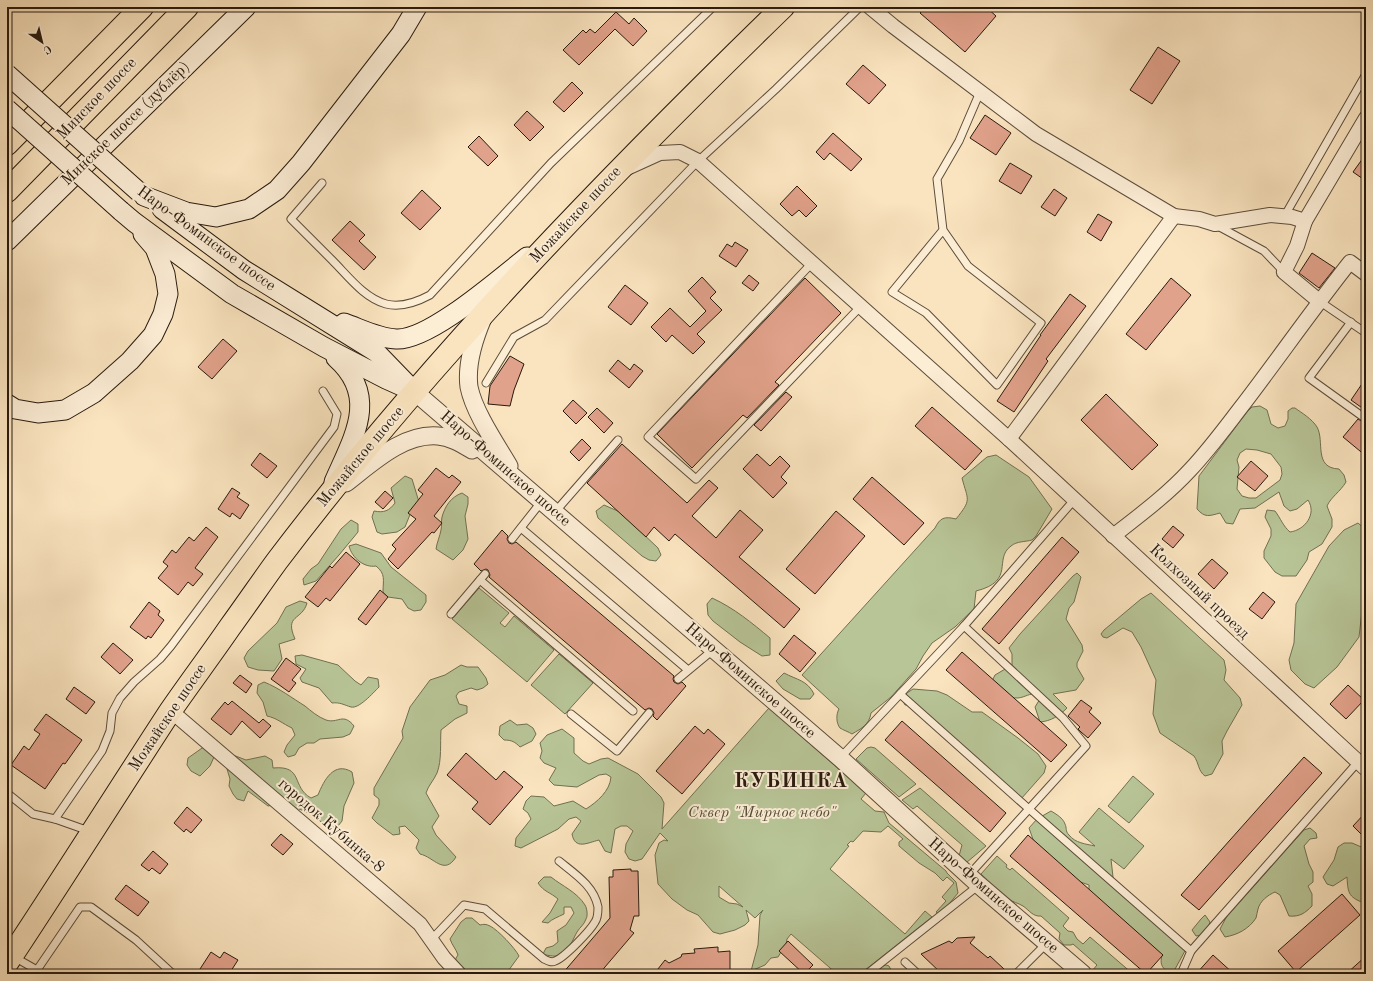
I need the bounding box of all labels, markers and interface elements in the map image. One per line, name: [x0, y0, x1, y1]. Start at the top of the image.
north arrow: [22, 22, 62, 62]
text: С: [41, 42, 53, 56]
street label: Минское шоссе: [54, 55, 140, 143]
street label: Минское шоссе (дублёр): [58, 58, 193, 189]
street label: Можайское шоссе: [527, 164, 625, 266]
street label: Наро-Фоминское шоссе: [134, 183, 278, 295]
street label: Можайское шоссе: [315, 404, 407, 510]
street label: Наро-Фоминское шоссе: [437, 408, 573, 530]
street label: Колхозный проезд: [1146, 542, 1252, 642]
street label: Наро-Фоминское шоссе: [682, 620, 818, 742]
street label: Можайское шоссе: [126, 661, 210, 775]
district label: КУБИНКА: [734, 772, 848, 792]
street label: городок Кубинка-8: [275, 776, 387, 876]
park label: Сквер "Мирное небо": [688, 805, 837, 821]
street label: Наро-Фоминское шоссе: [925, 835, 1061, 957]

